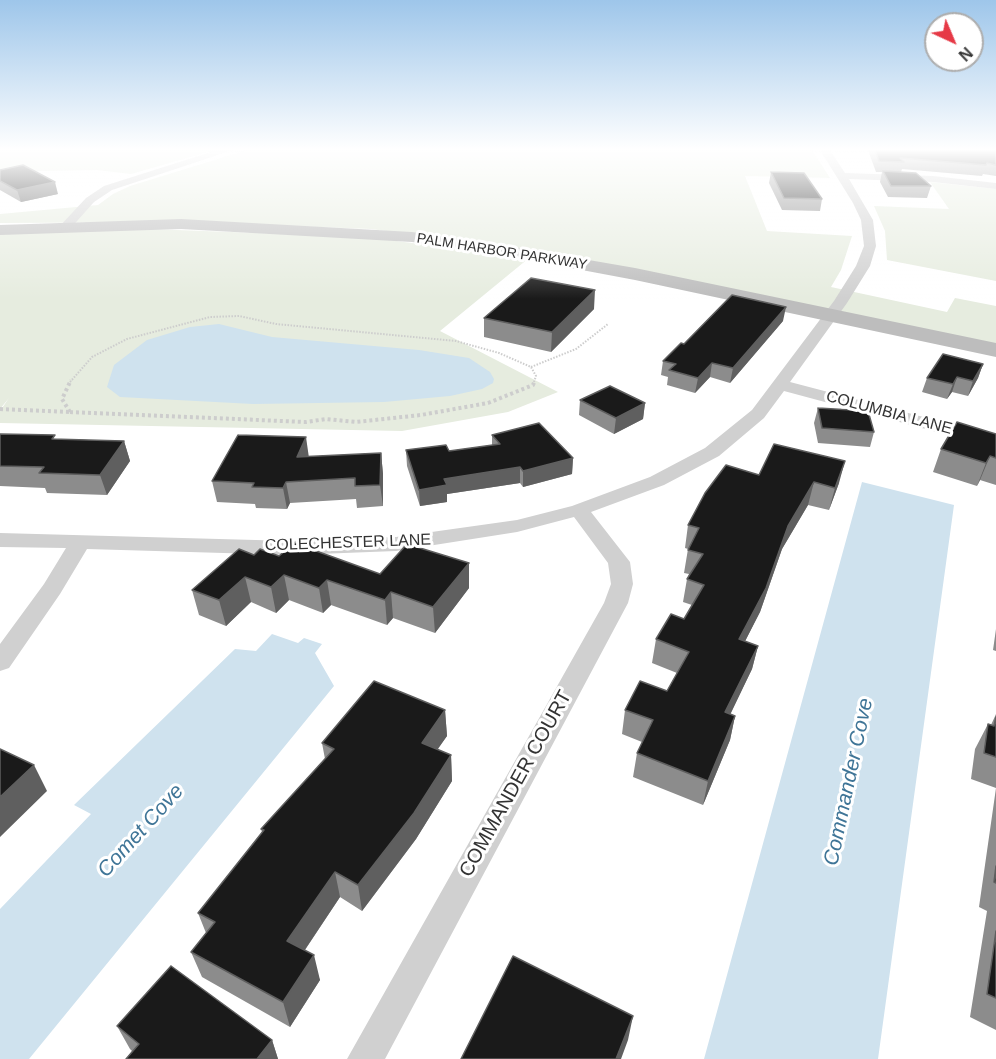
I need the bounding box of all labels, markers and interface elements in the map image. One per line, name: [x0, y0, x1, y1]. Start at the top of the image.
north arrow: [924, 12, 984, 72]
text: N: [955, 44, 976, 64]
street label: PALM HARBOR PARKWAY: [416, 230, 588, 274]
street label: COLUMBIA LANE: [824, 387, 954, 439]
street label: COLECHESTER LANE: [265, 531, 431, 555]
street label: COMMANDER COURT: [455, 687, 577, 881]
water label: Commander Cove: [819, 696, 879, 868]
water label: Comet Cove: [93, 779, 189, 883]

